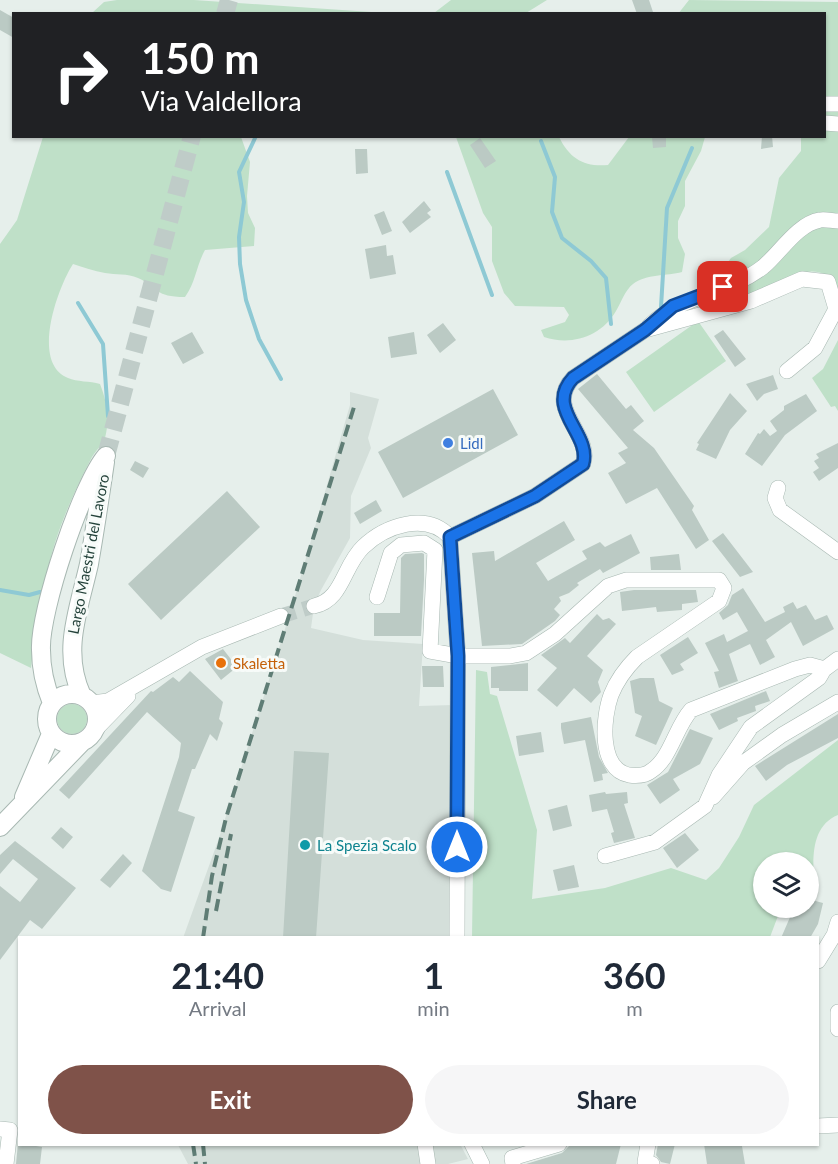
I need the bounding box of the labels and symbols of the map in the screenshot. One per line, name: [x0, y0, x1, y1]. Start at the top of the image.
pin: [697, 261, 748, 312]
place label: Lidl: [460, 434, 483, 452]
marker: Lidl: [441, 436, 455, 450]
street label: Largo Maestri del Lavoro: [64, 472, 112, 636]
place label: Skaletta: [233, 654, 285, 672]
marker: Skaletta: [214, 656, 228, 670]
position arrow: [425, 815, 489, 879]
place label: La Spezia Scalo: [317, 836, 417, 854]
marker: La Spezia Scalo: [298, 838, 312, 852]

